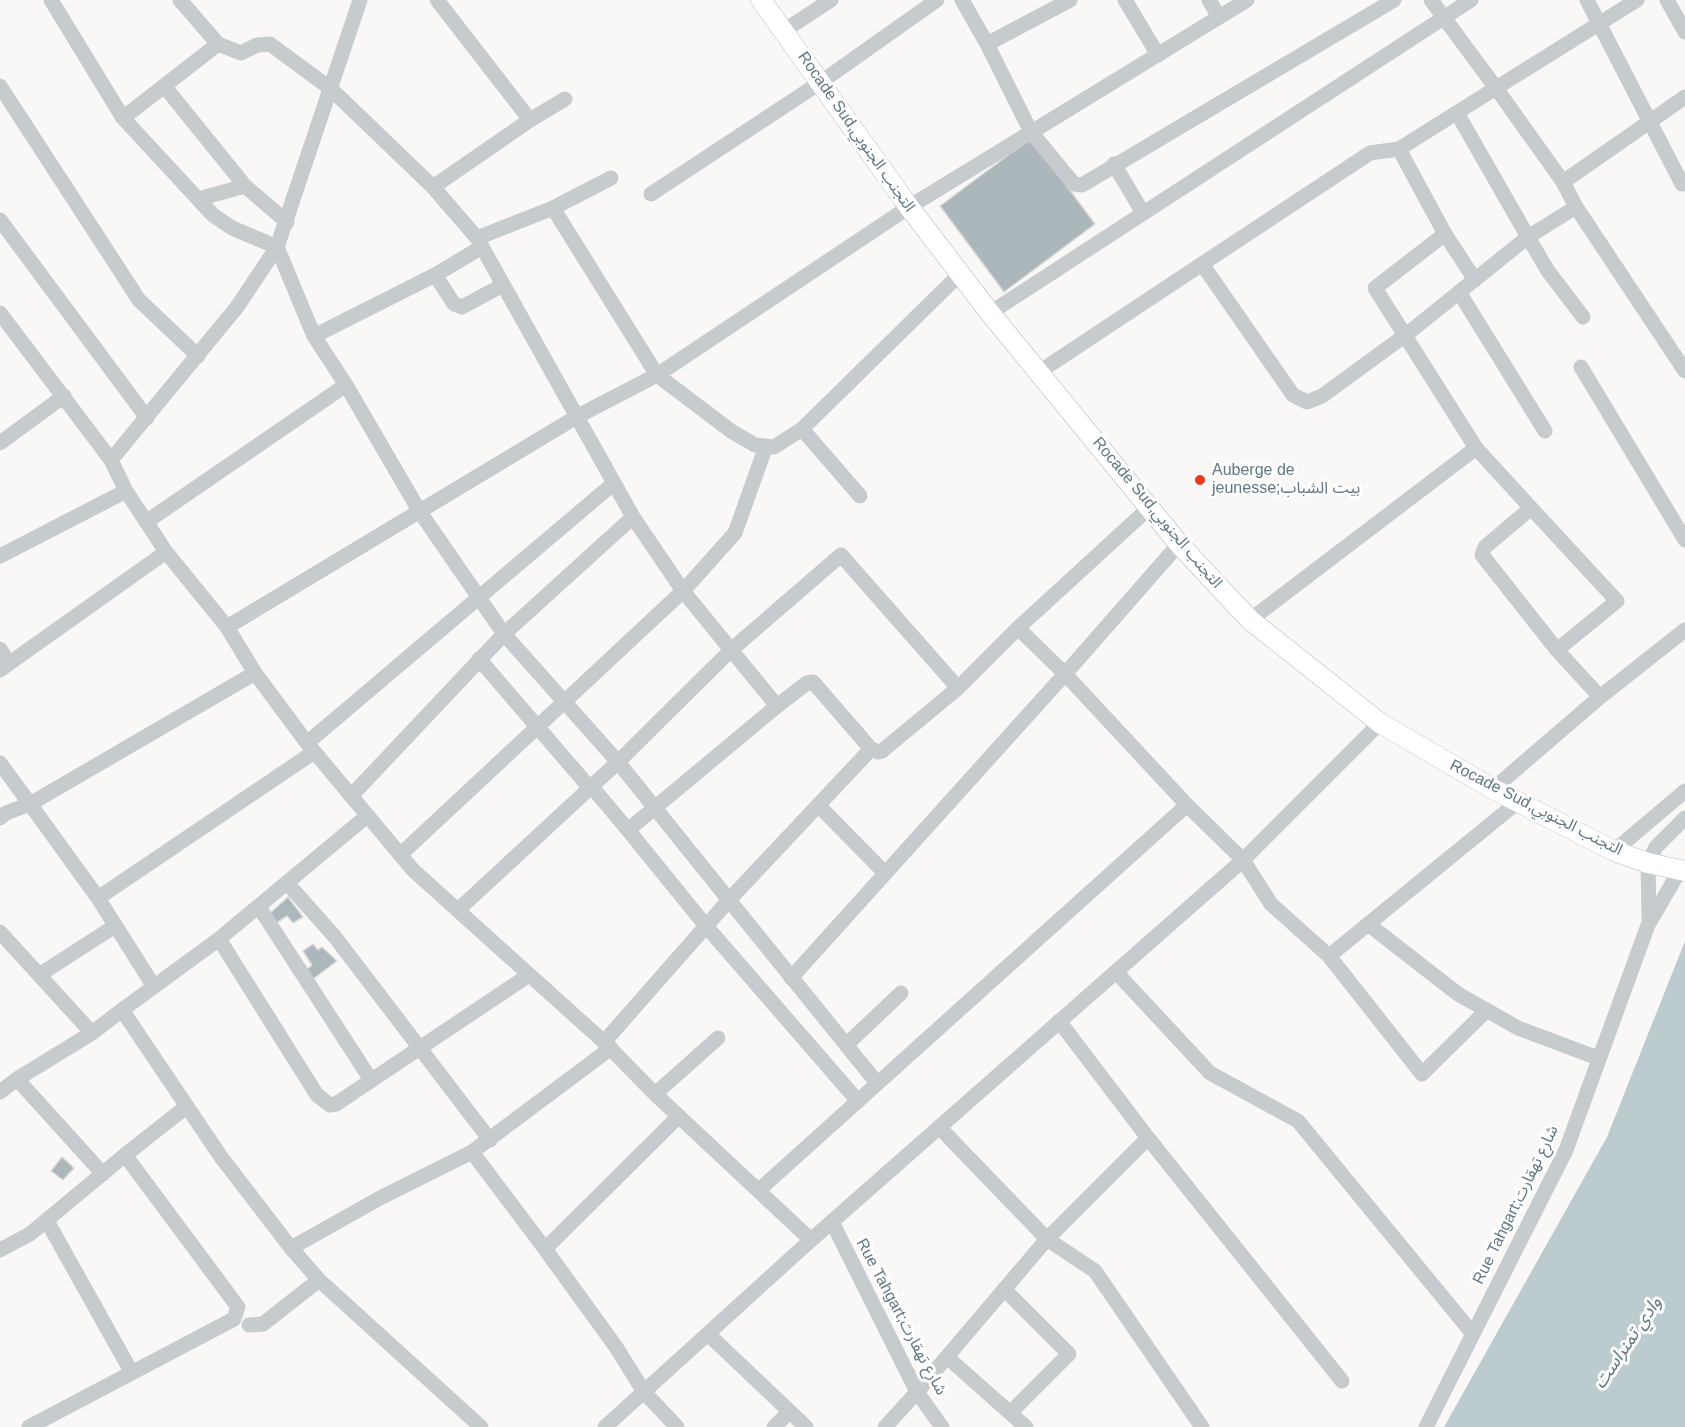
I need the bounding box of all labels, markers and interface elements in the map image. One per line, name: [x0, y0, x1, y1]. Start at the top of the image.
street label: Rocade Sud,التجنب الجنوبي: [793, 48, 919, 216]
street label: Rocade Sud,التجنب الجنوبي: [1088, 434, 1226, 592]
place label: Auberge de jeunesse;بيت الشباب: [1212, 461, 1360, 499]
marker: Auberge de jeunesse;بيت الشباب: [1193, 473, 1207, 487]
street label: Rocade Sud,التجنب الجنوبي: [1446, 756, 1626, 860]
street label: Rue Tahgart;شارع تهقارت: [1469, 1122, 1563, 1288]
street label: Rue Tahgart;شارع تهقارت: [852, 1235, 950, 1399]
water label: وادي تمنراست: [1589, 1293, 1667, 1393]

